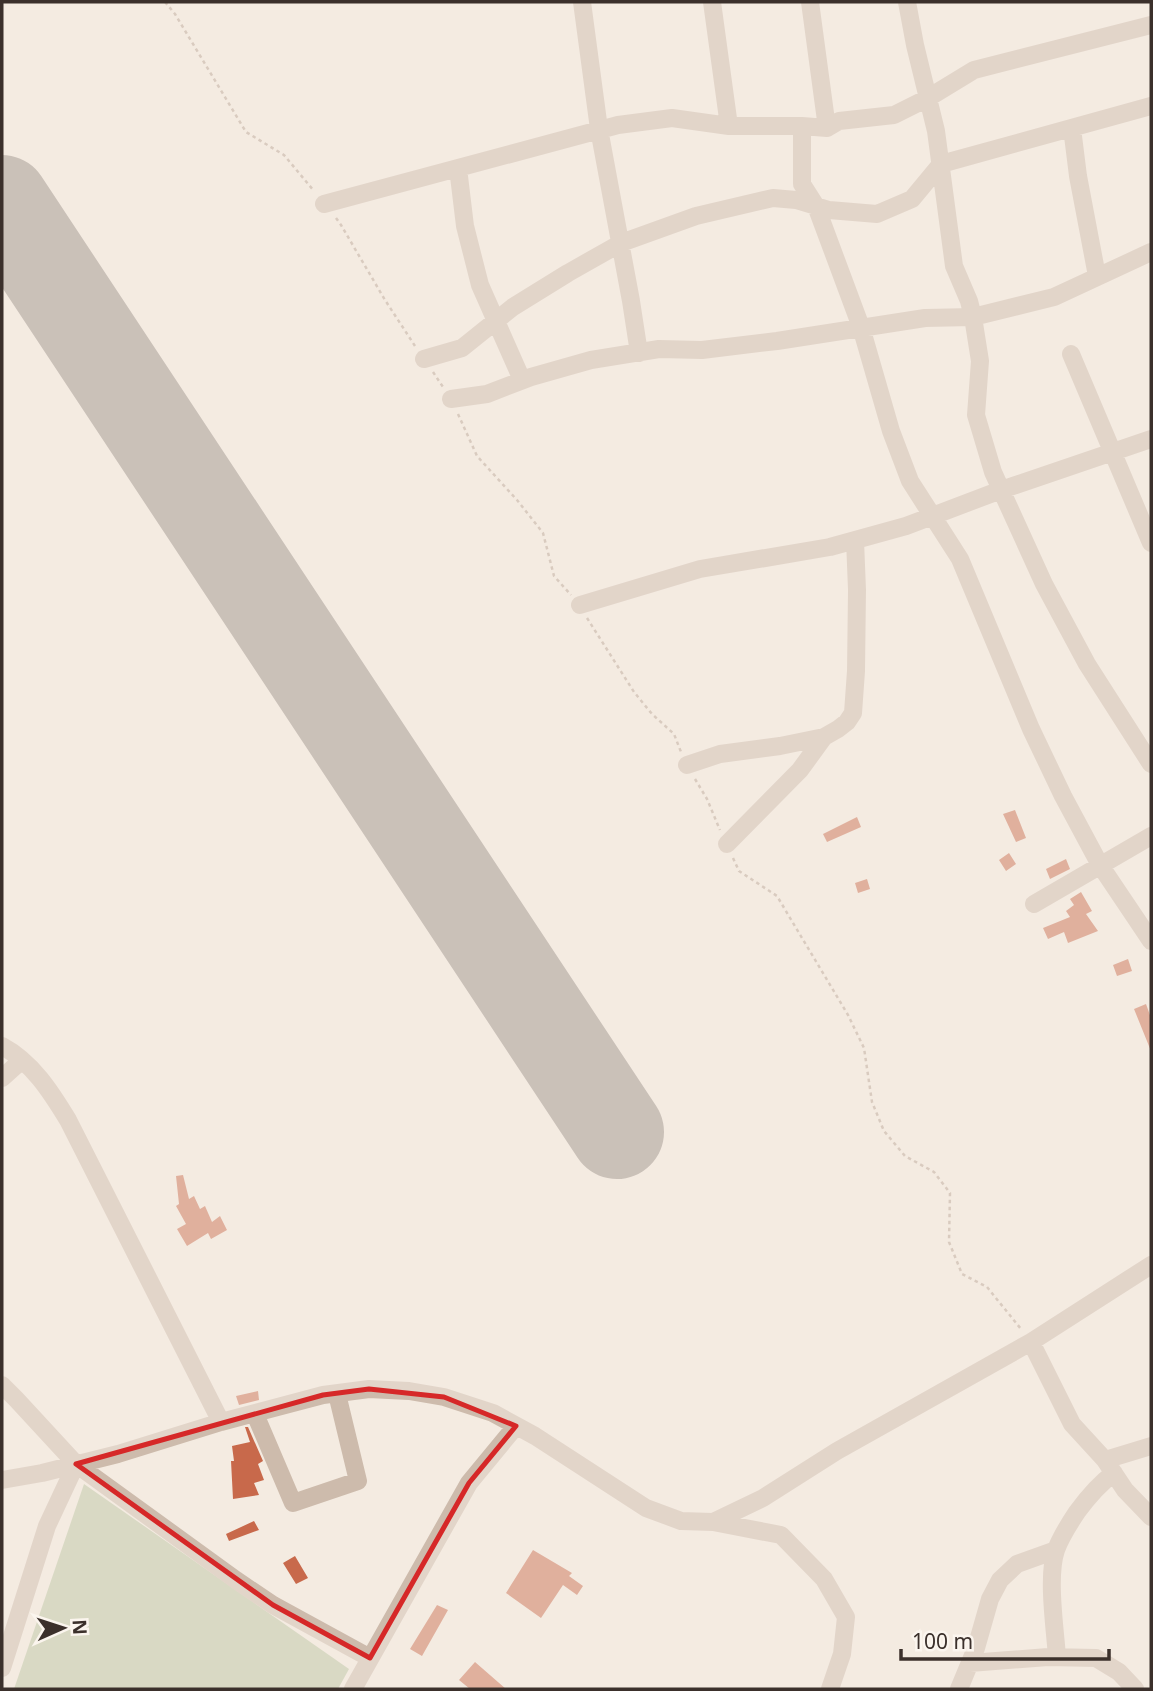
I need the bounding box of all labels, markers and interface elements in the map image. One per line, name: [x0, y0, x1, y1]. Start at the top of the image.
north arrow: [28, 1593, 98, 1663]
scale bar: [901, 1618, 1109, 1662]
text: N: [67, 1619, 93, 1636]
text: 100 m: [912, 1627, 973, 1655]

